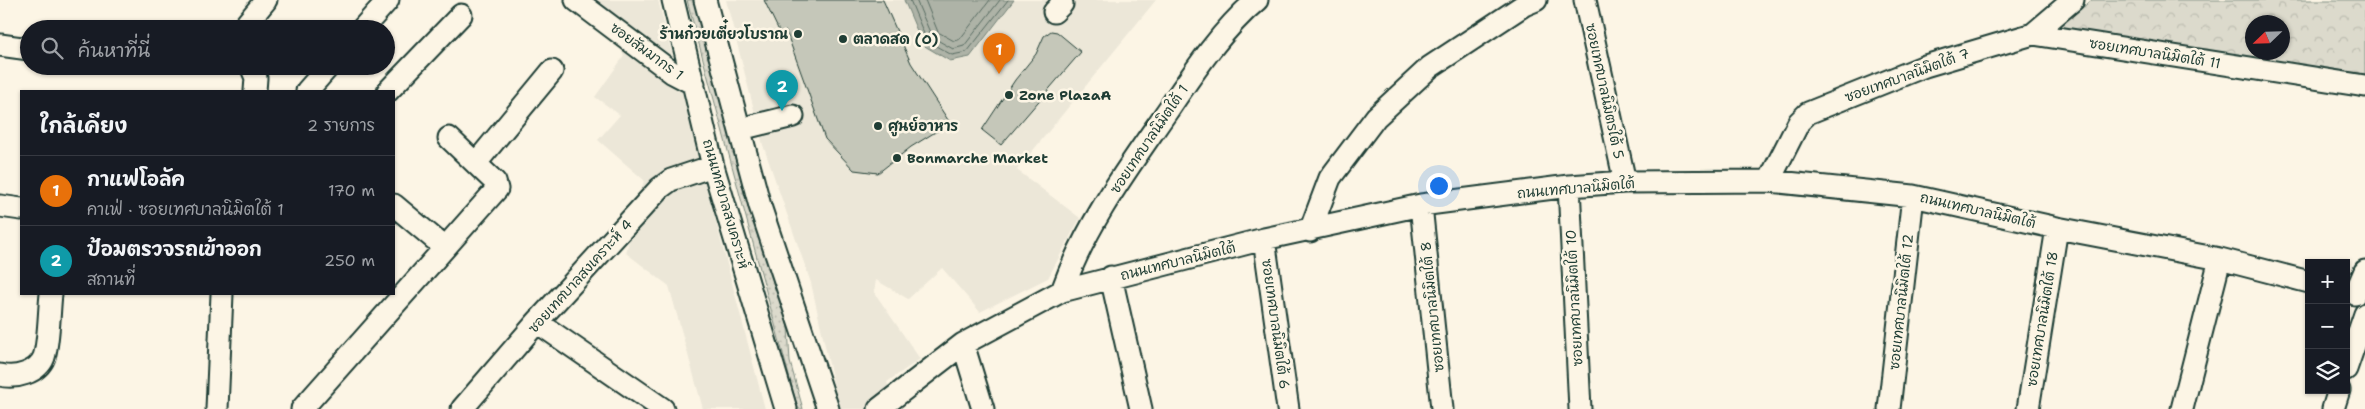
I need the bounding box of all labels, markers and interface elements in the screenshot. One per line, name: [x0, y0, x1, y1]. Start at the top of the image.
north arrow: [2245, 15, 2290, 60]
street label: ซอยสัมมากร 1: [607, 18, 687, 84]
place label: ร้านก๋วยเตี๋ยวโบราณ: [660, 19, 788, 43]
search box: [20, 20, 395, 75]
street label: ซอยเทศบาลนิมิตรใต้ 5: [1582, 22, 1628, 160]
marker: ร้านก๋วยเตี๋ยวโบราณ: [792, 28, 804, 40]
place label: ตลาดสด (O): [853, 30, 938, 48]
marker: ตลาดสด (O): [837, 33, 849, 45]
pin: 1: [983, 33, 1015, 74]
icon: search: [38, 34, 66, 62]
street label: ซอยเทศบาลนิมิตใต้ 11: [2088, 34, 2222, 72]
text: ค้นหาที่นี่: [78, 38, 150, 63]
street label: ซอยเทศบาลนิมิตใต้ 7: [1842, 44, 1972, 106]
pin: 2: [766, 70, 798, 111]
street label: ซอยเทศบาลนิมิตใต้ 1: [1106, 81, 1192, 197]
place label: Zone PlazaA: [1019, 86, 1111, 104]
marker: Zone PlazaA: [1003, 89, 1015, 101]
text: ใกล้เคียง: [40, 112, 127, 140]
text: 2 รายการ: [307, 115, 375, 136]
place label: ศูนย์อาหาร: [888, 116, 958, 137]
marker: ศูนย์อาหาร: [872, 120, 884, 132]
street label: ถนนเทศบาลสงเคราะห์: [699, 137, 753, 271]
place label: Bonmarche Market: [907, 149, 1048, 167]
marker: Bonmarche Market: [891, 152, 903, 164]
text: กาแฟโอลัค: [87, 167, 185, 192]
your location: [1426, 173, 1452, 199]
street label: ถนนเทศบาลนิมิตใต้: [1516, 174, 1636, 202]
text: 1: [52, 180, 60, 201]
text: 170 m: [328, 180, 375, 201]
street label: ถนนเทศบาลนิมิตใต้: [1918, 188, 2038, 232]
text: คาเฟ่ · ซอยเทศบาลนิมิตใต้ 1: [87, 199, 284, 220]
street label: ซอยเทศบาลสงเคราะห์ 4: [524, 215, 636, 337]
street label: ซอยเทศบาลนิมิตใต้ 10: [1561, 229, 1587, 367]
street label: ซอยเทศบาลนิมิตใต้ 12: [1885, 233, 1917, 371]
text: ป้อมตรวจรถเข้าออก: [87, 237, 262, 262]
street label: ถนนเทศบาลนิมิตใต้: [1118, 238, 1238, 284]
street label: ซอยเทศบาลนิมิตใต้ 8: [1416, 241, 1448, 373]
text: 2: [50, 250, 62, 271]
text: 250 m: [324, 250, 375, 271]
street label: ซอยเทศบาลนิมิตใต้ 18: [2022, 250, 2062, 388]
street label: ซอยเทศบาลนิมิตใต้ 6: [1258, 258, 1294, 390]
map controls: [2305, 259, 2350, 394]
button: +: [2305, 259, 2350, 304]
text: สถานที่: [87, 269, 135, 290]
button: −: [2305, 304, 2350, 349]
button: layers: [2305, 349, 2350, 394]

